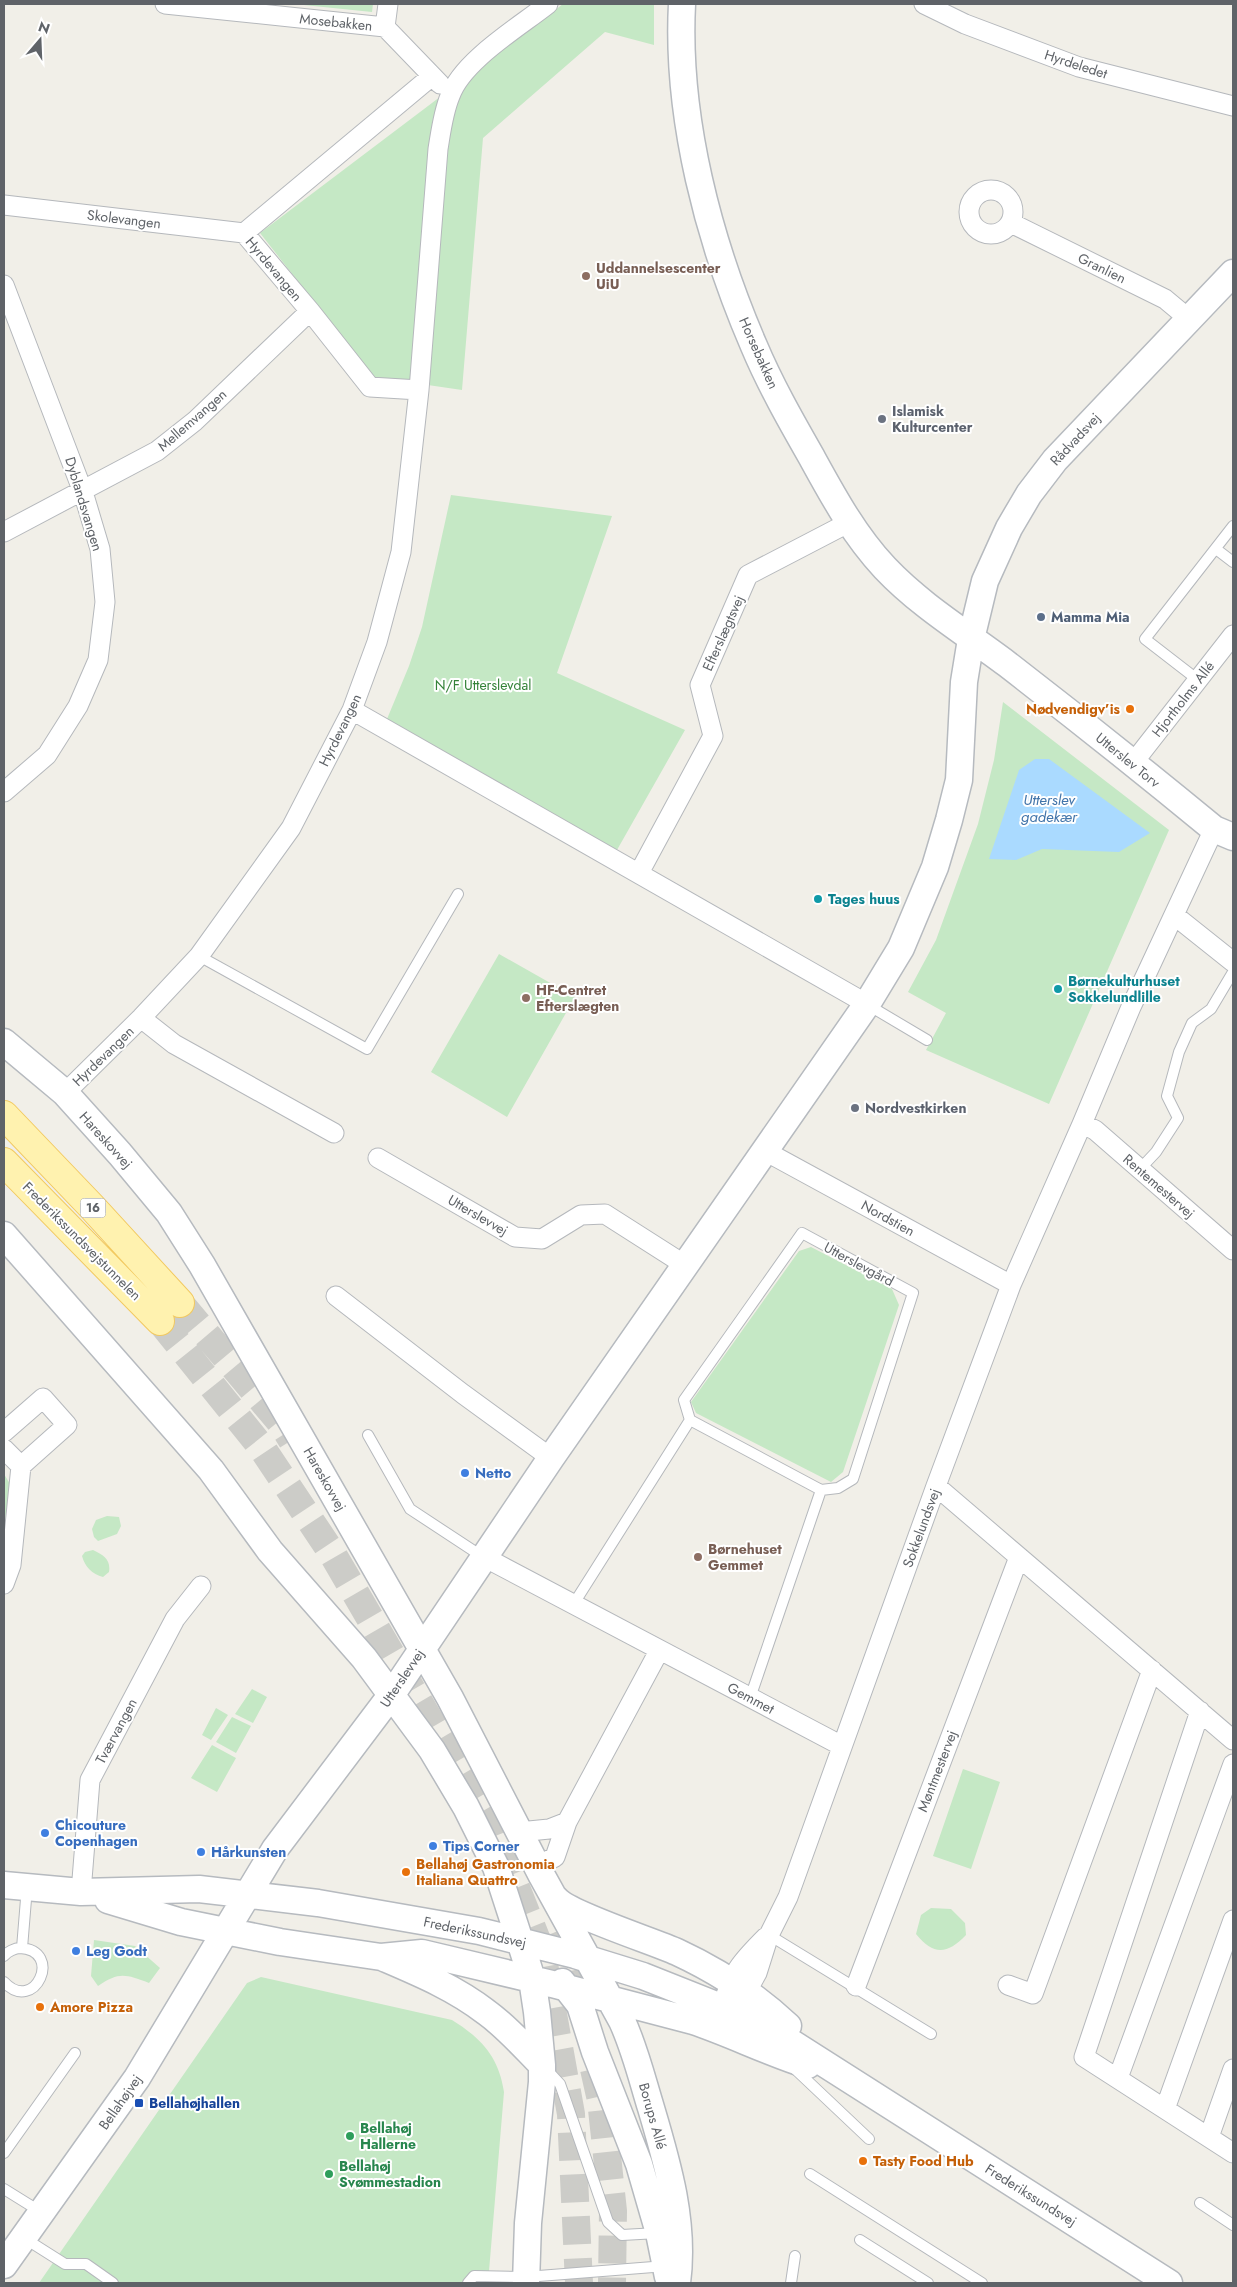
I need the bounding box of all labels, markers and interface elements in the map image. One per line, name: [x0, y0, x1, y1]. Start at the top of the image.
street label: Mosebakken: [299, 8, 373, 36]
north arrow: [15, 15, 65, 65]
text: N: [36, 16, 53, 39]
street label: Hyrdeledet: [1042, 44, 1111, 84]
street label: Skolevangen: [86, 205, 162, 233]
street label: Hyrdevangen: [241, 232, 307, 306]
street label: Granlien: [1075, 248, 1129, 288]
place label: Uddannelsescenter UiU: [596, 258, 721, 294]
marker: Uddannelsescenter UiU: [580, 270, 592, 282]
street label: Horsebakken: [734, 314, 784, 392]
street label: Mellemvangen: [153, 384, 231, 456]
place label: Islamisk Kulturcenter: [892, 401, 973, 437]
street label: Rådvadsvej: [1045, 408, 1105, 470]
marker: Islamisk Kulturcenter: [876, 413, 888, 425]
street label: Dyblandsvangen: [60, 454, 108, 554]
street label: Efterslægtsvej: [697, 592, 749, 674]
place label: Mamma Mia: [1051, 607, 1130, 627]
marker: Mamma Mia: [1035, 611, 1047, 623]
street label: Hjortholms Allé: [1147, 657, 1219, 741]
park label: N/F Utterslevdal: [435, 675, 531, 695]
street label: Hyrdevangen: [314, 690, 366, 770]
place label: Nødvendigv’is: [1026, 699, 1121, 719]
marker: Nødvendigv’is: [1124, 703, 1136, 715]
street label: Utterslev Torv: [1091, 728, 1165, 793]
water label: Utterslev gadekær: [1021, 789, 1078, 828]
place label: Tages huus: [828, 889, 900, 909]
marker: Tages huus: [812, 893, 824, 905]
place label: Børnekulturhuset Sokkelundlille: [1068, 971, 1180, 1007]
place label: HF-Centret Efterslægten: [536, 980, 619, 1016]
marker: Børnekulturhuset Sokkelundlille: [1052, 983, 1064, 995]
marker: HF-Centret Efterslægten: [520, 992, 532, 1004]
street label: Hyrdevangen: [68, 1021, 138, 1091]
place label: Nordvestkirken: [865, 1098, 966, 1118]
marker: Nordvestkirken: [849, 1102, 861, 1114]
street label: Hareskovvej: [75, 1107, 137, 1173]
street label: Rentemestervej: [1119, 1149, 1199, 1223]
street label: Frederikssundsvejstunnelen: [18, 1177, 146, 1305]
street label: Utterslevvej: [444, 1190, 512, 1240]
street label: Nordstien: [858, 1195, 918, 1241]
road number: 16: [80, 1198, 106, 1218]
street label: Utterslevgård: [820, 1237, 898, 1291]
street label: Hareskovvej: [299, 1443, 351, 1515]
place label: Netto: [475, 1463, 511, 1483]
marker: Netto: [459, 1467, 471, 1479]
street label: Sokkelundsvej: [897, 1486, 945, 1570]
place label: Børnehuset Gemmet: [708, 1539, 782, 1575]
marker: Børnehuset Gemmet: [692, 1551, 704, 1563]
street label: Utterslevvej: [375, 1645, 429, 1711]
street label: Gemmet: [724, 1677, 779, 1719]
street label: Tværvangen: [90, 1695, 142, 1767]
street label: Møntmestervej: [912, 1727, 962, 1815]
place label: Chicouture Copenhagen: [55, 1815, 138, 1851]
marker: Chicouture Copenhagen: [39, 1827, 51, 1839]
place label: Tips Corner: [443, 1836, 520, 1856]
marker: Tips Corner: [427, 1840, 439, 1852]
place label: Hårkunsten: [211, 1842, 286, 1862]
marker: Hårkunsten: [195, 1846, 207, 1858]
place label: Bellahøj Gastronomia Italiana Quattro: [416, 1854, 555, 1890]
marker: Bellahøj Gastronomia Italiana Quattro: [400, 1866, 412, 1878]
street label: Frederikssundsvej: [422, 1911, 528, 1953]
place label: Leg Godt: [86, 1941, 147, 1961]
marker: Leg Godt: [70, 1945, 82, 1957]
place label: Amore Pizza: [49, 1997, 133, 2017]
marker: Amore Pizza: [34, 2001, 46, 2013]
street label: Bellahøjvej: [94, 2070, 146, 2134]
street label: Borups Allé: [634, 2080, 672, 2152]
place label: Bellahøjhallen: [149, 2093, 240, 2113]
marker: Bellahøjhallen: [133, 2097, 145, 2109]
place label: Bellahøj Hallerne: [360, 2118, 416, 2154]
marker: Bellahøj Hallerne: [344, 2130, 356, 2142]
place label: Tasty Food Hub: [873, 2151, 974, 2171]
marker: Tasty Food Hub: [857, 2155, 869, 2167]
place label: Bellahøj Svømmestadion: [339, 2156, 441, 2192]
street label: Frederikssundsvej: [981, 2159, 1081, 2231]
marker: Bellahøj Svømmestadion: [323, 2168, 335, 2180]

